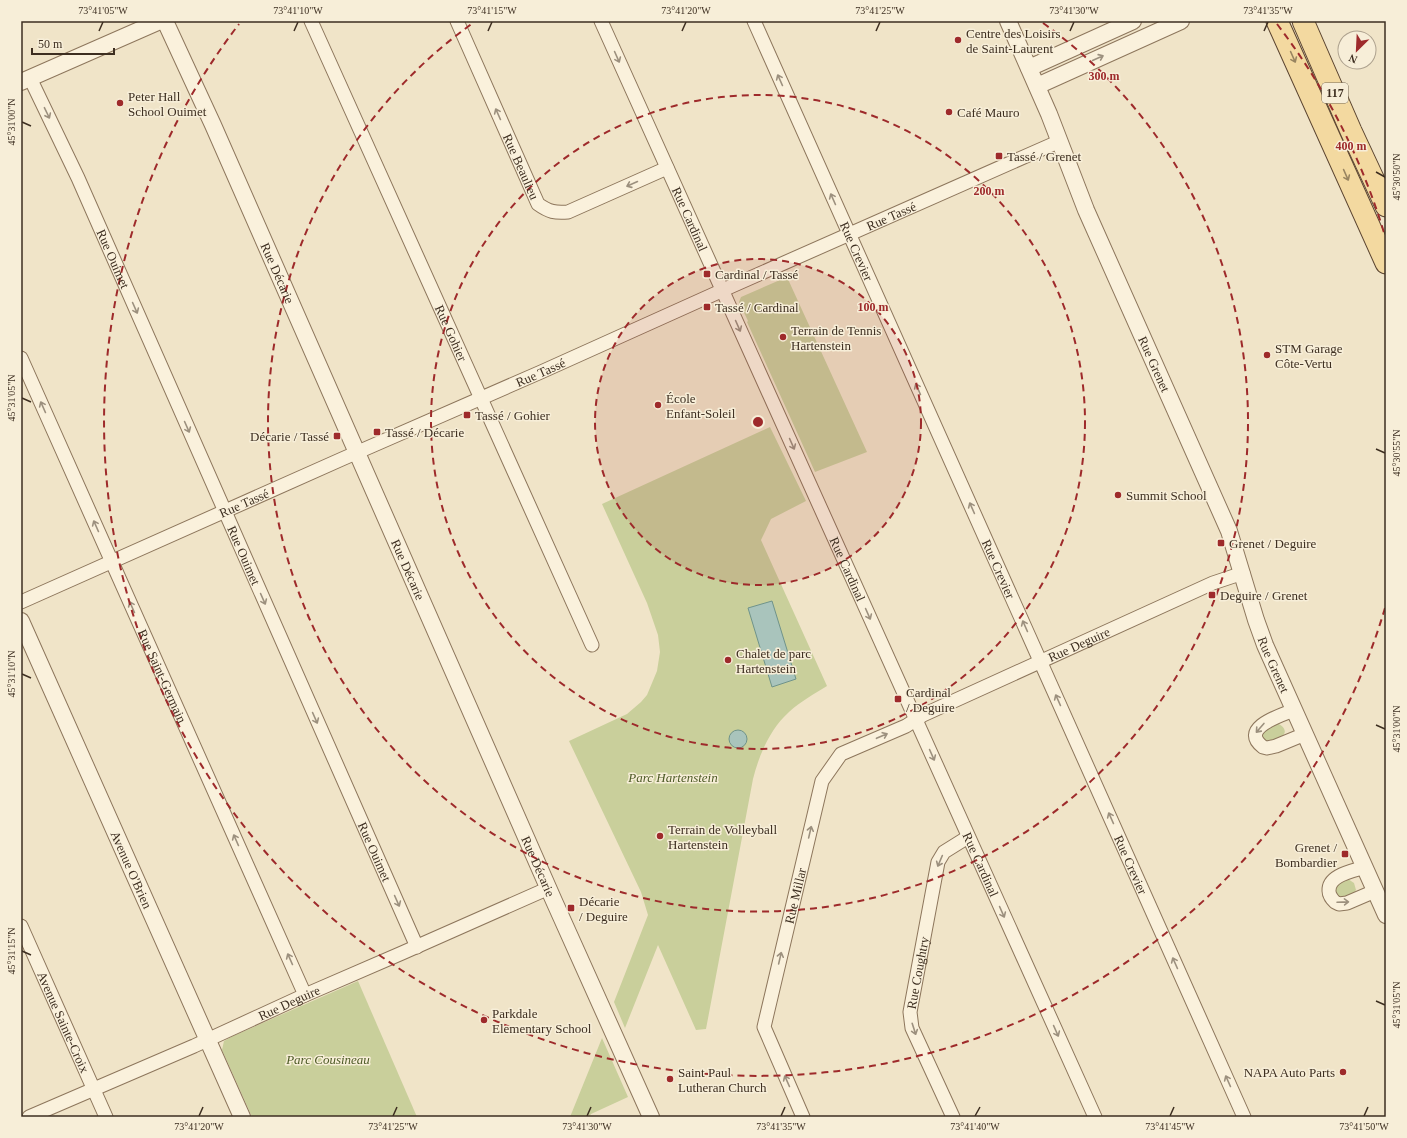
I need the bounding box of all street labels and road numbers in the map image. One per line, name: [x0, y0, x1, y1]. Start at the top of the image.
road number: 117: [1322, 83, 1348, 103]
street label: Rue Beaulieu: [500, 131, 542, 202]
street label: Rue Cardinal: [669, 184, 711, 254]
street label: Rue Tassé: [864, 199, 919, 234]
street label: Rue Crevier: [837, 219, 876, 284]
street label: Rue Ouimet: [93, 227, 133, 291]
street label: Rue Décarie: [258, 240, 297, 306]
street label: Rue Gohier: [432, 302, 470, 364]
street label: Rue Grenet: [1135, 334, 1173, 395]
street label: Rue Tassé: [514, 355, 568, 390]
street label: Rue Tassé: [217, 486, 271, 521]
street label: Rue Ouimet: [224, 523, 264, 588]
street label: Rue Cardinal: [826, 535, 869, 604]
street label: Rue Décarie: [388, 537, 428, 602]
street label: Rue Crevier: [979, 537, 1018, 601]
street label: Rue Deguire: [1046, 624, 1112, 665]
street label: Rue Saint-Germain: [135, 627, 190, 726]
street label: Rue Grenet: [1255, 635, 1293, 695]
street label: Rue Ouimet: [355, 820, 394, 884]
street label: Avenue O'Brien: [107, 829, 155, 911]
street label: Rue Cardinal: [960, 830, 1002, 899]
street label: Rue Crevier: [1111, 833, 1151, 897]
street label: Rue Décarie: [518, 834, 558, 899]
street label: Rue Millar: [782, 866, 809, 925]
street label: Rue Coughtry: [904, 935, 932, 1010]
street label: Avenue Sainte-Croix: [34, 969, 93, 1076]
street label: Rue Deguire: [256, 982, 322, 1023]

